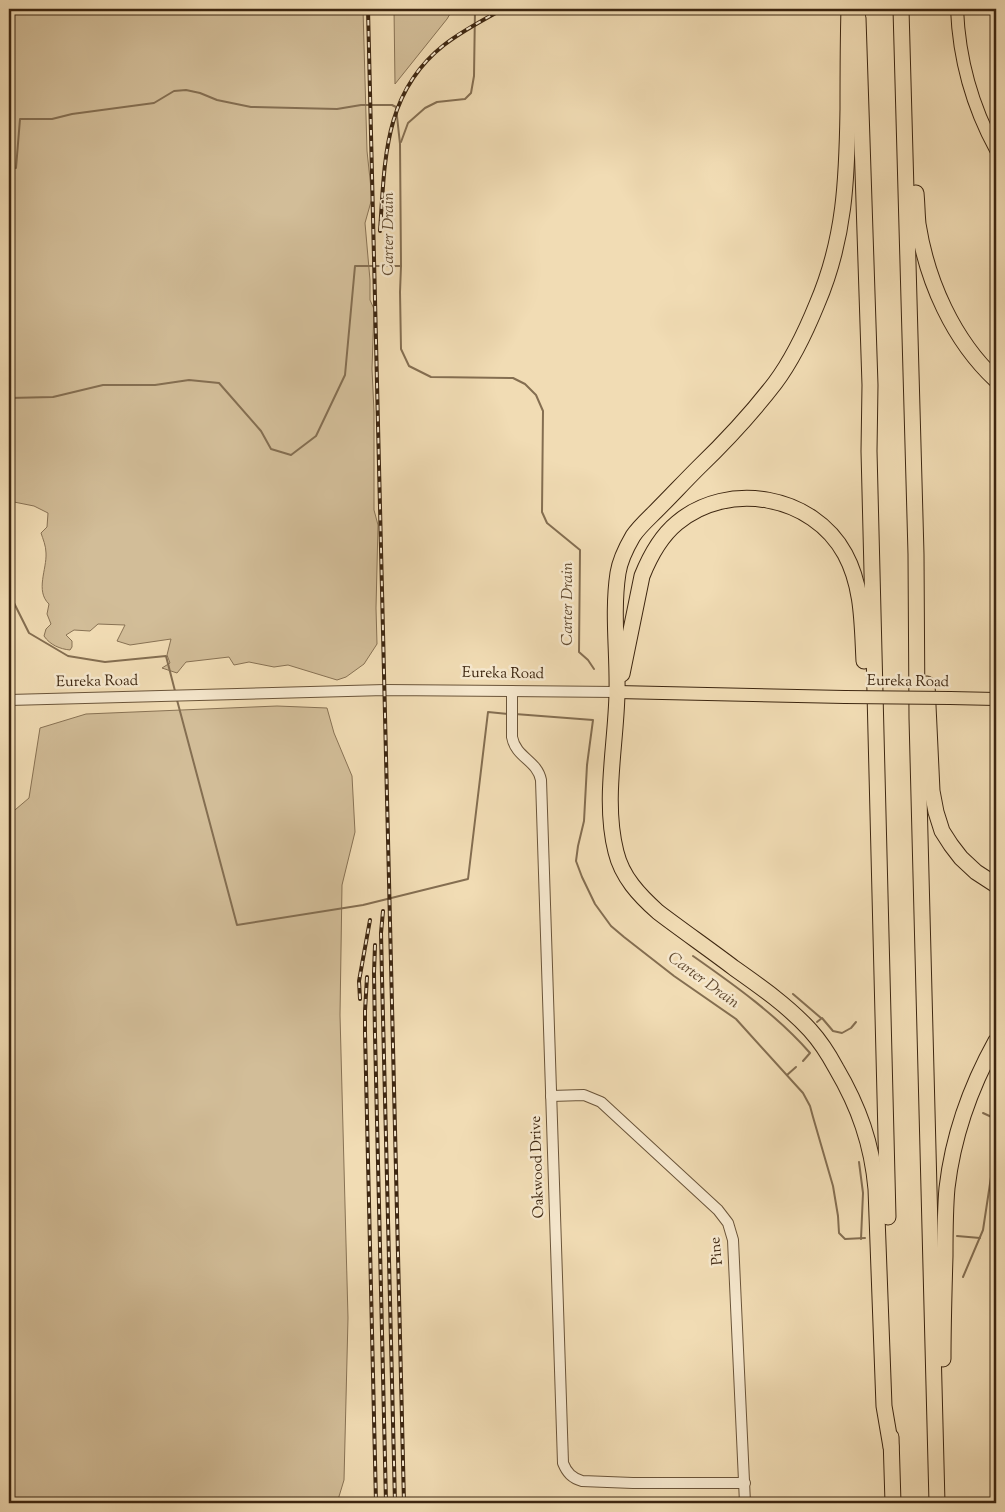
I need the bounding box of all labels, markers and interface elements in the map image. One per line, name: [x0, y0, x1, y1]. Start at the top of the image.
water label: Carter Drain: [378, 192, 401, 276]
water label: Carter Drain: [557, 562, 580, 646]
street label: Eureka Road: [462, 663, 545, 685]
street label: Eureka Road: [56, 671, 139, 693]
street label: Eureka Road: [867, 671, 950, 693]
water label: Carter Drain: [662, 947, 744, 1015]
street label: Oakwood Drive: [526, 1115, 550, 1219]
street label: Pine: [705, 1236, 729, 1266]

